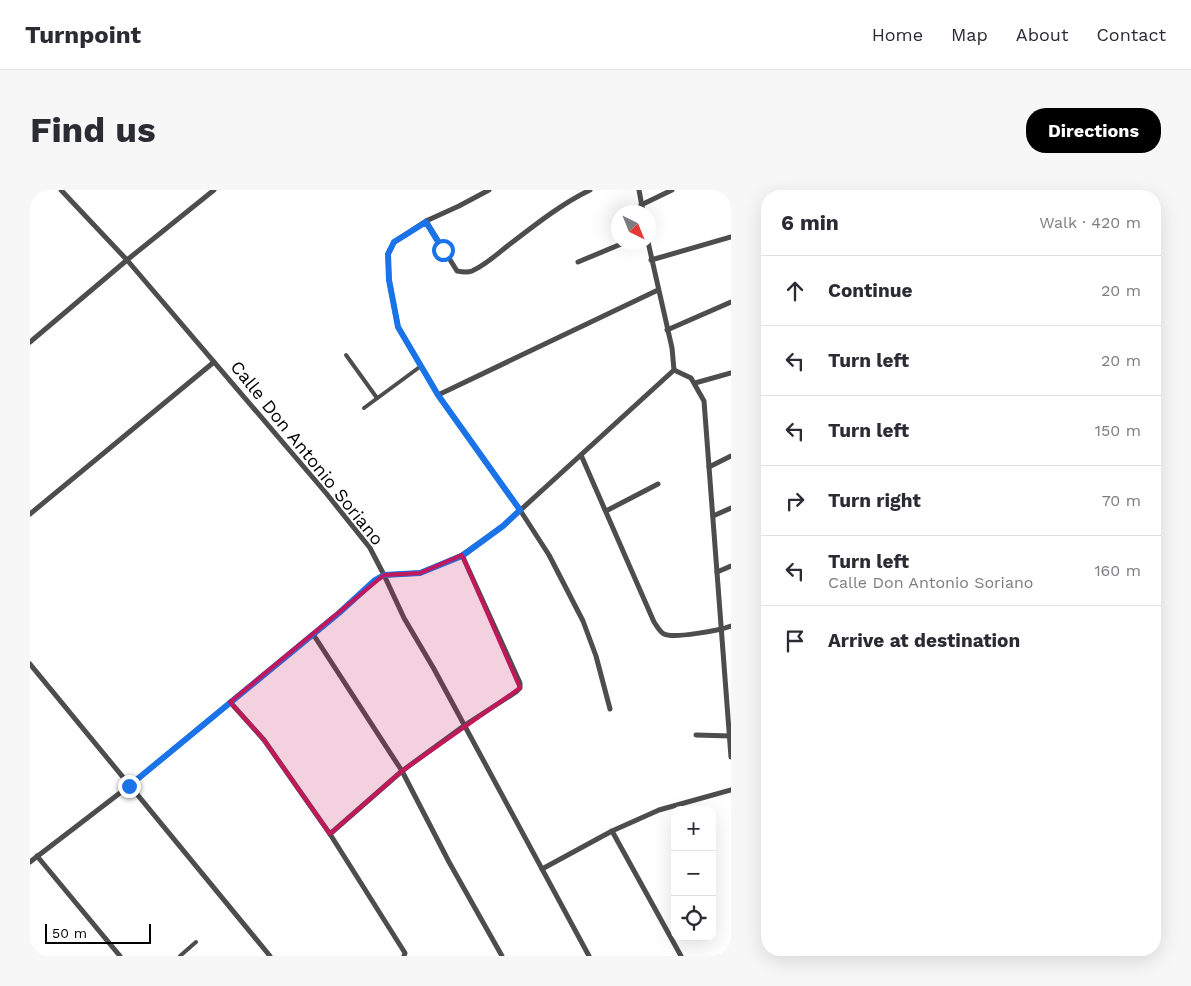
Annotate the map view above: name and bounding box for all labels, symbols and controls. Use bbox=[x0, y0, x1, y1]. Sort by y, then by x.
text: Turnpoint bbox=[25, 21, 141, 49]
text: Home bbox=[872, 24, 923, 45]
text: Map bbox=[951, 24, 988, 45]
text: About bbox=[1016, 24, 1068, 45]
text: Contact bbox=[1096, 24, 1166, 45]
button: Directions bbox=[1026, 108, 1161, 153]
text: Find us bbox=[30, 109, 156, 151]
north arrow bbox=[611, 205, 656, 250]
text: 6 min bbox=[781, 210, 839, 235]
text: Walk · 420 m bbox=[1039, 213, 1141, 232]
route start bbox=[432, 239, 455, 262]
icon: ahead bbox=[781, 277, 809, 305]
text: Continue bbox=[828, 279, 912, 302]
text: 20 m bbox=[1101, 281, 1141, 300]
icon: left bbox=[781, 347, 809, 375]
text: Turn left bbox=[828, 349, 909, 372]
text: 20 m bbox=[1101, 351, 1141, 370]
street label: Calle Don Antonio Soriano bbox=[227, 356, 388, 549]
icon: left bbox=[781, 417, 809, 445]
text: Turn left bbox=[828, 419, 909, 442]
text: 150 m bbox=[1095, 421, 1141, 440]
icon: right bbox=[781, 487, 809, 515]
text: Turn right bbox=[828, 489, 921, 512]
text: 70 m bbox=[1102, 491, 1141, 510]
text: Turn left bbox=[828, 550, 909, 573]
icon: left bbox=[781, 557, 809, 585]
text: 160 m bbox=[1094, 561, 1141, 580]
text: Calle Don Antonio Soriano bbox=[828, 573, 1033, 592]
icon: arrive bbox=[781, 627, 809, 655]
text: Arrive at destination bbox=[828, 629, 1020, 652]
route end bbox=[118, 775, 141, 798]
map controls bbox=[671, 806, 716, 941]
button: + bbox=[671, 806, 716, 851]
button: − bbox=[671, 851, 716, 896]
button: locate bbox=[671, 896, 716, 941]
scale bar bbox=[45, 921, 151, 944]
text: 50 m bbox=[52, 925, 87, 941]

